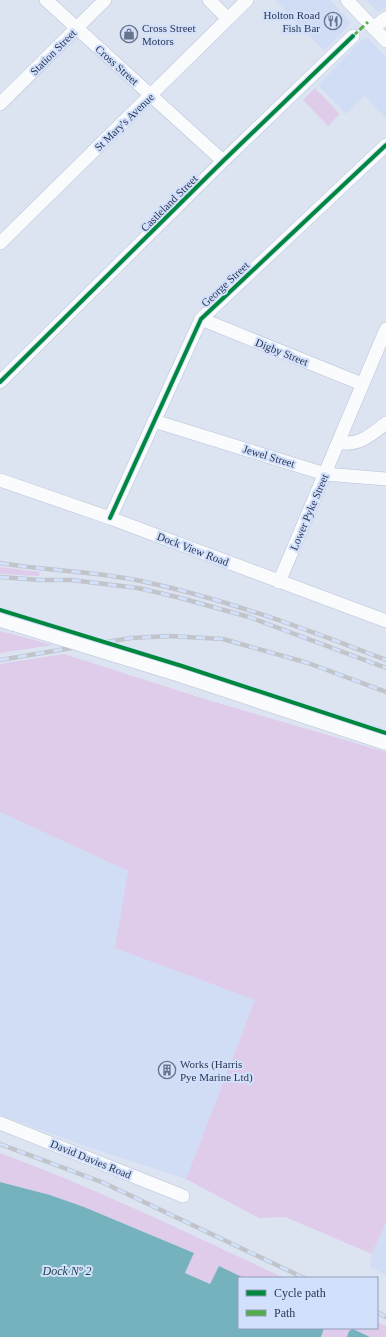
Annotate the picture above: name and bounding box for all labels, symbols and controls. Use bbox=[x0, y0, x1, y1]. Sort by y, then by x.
place label: Holton Road Fish Bar bbox=[263, 9, 320, 34]
restaurant icon: Holton Road Fish Bar bbox=[323, 11, 343, 31]
place label: Cross Street Motors bbox=[142, 22, 195, 47]
shop icon: Cross Street Motors bbox=[119, 24, 139, 44]
street label: Station Street bbox=[28, 27, 78, 77]
street label: Cross Street bbox=[93, 43, 141, 87]
street label: St Mary's Avenue bbox=[92, 91, 156, 153]
street label: Castleland Street bbox=[138, 172, 200, 234]
street label: George Street bbox=[199, 259, 251, 309]
street label: Digby Street bbox=[254, 336, 310, 368]
street label: Jewel Street bbox=[242, 442, 296, 470]
street label: Lower Pyke Street bbox=[287, 472, 331, 552]
street label: Dock View Road bbox=[156, 530, 231, 568]
place label: Works (Harris Pye Marine Ltd) bbox=[180, 1058, 253, 1084]
building icon: Works (Harris Pye Marine Ltd) bbox=[157, 1060, 177, 1080]
street label: David Davies Road bbox=[49, 1137, 134, 1181]
water label: Dock Nº 2 bbox=[41, 1264, 92, 1278]
legend bbox=[238, 1277, 378, 1329]
text: Cycle path bbox=[274, 1286, 326, 1300]
text: Path bbox=[274, 1306, 295, 1320]

